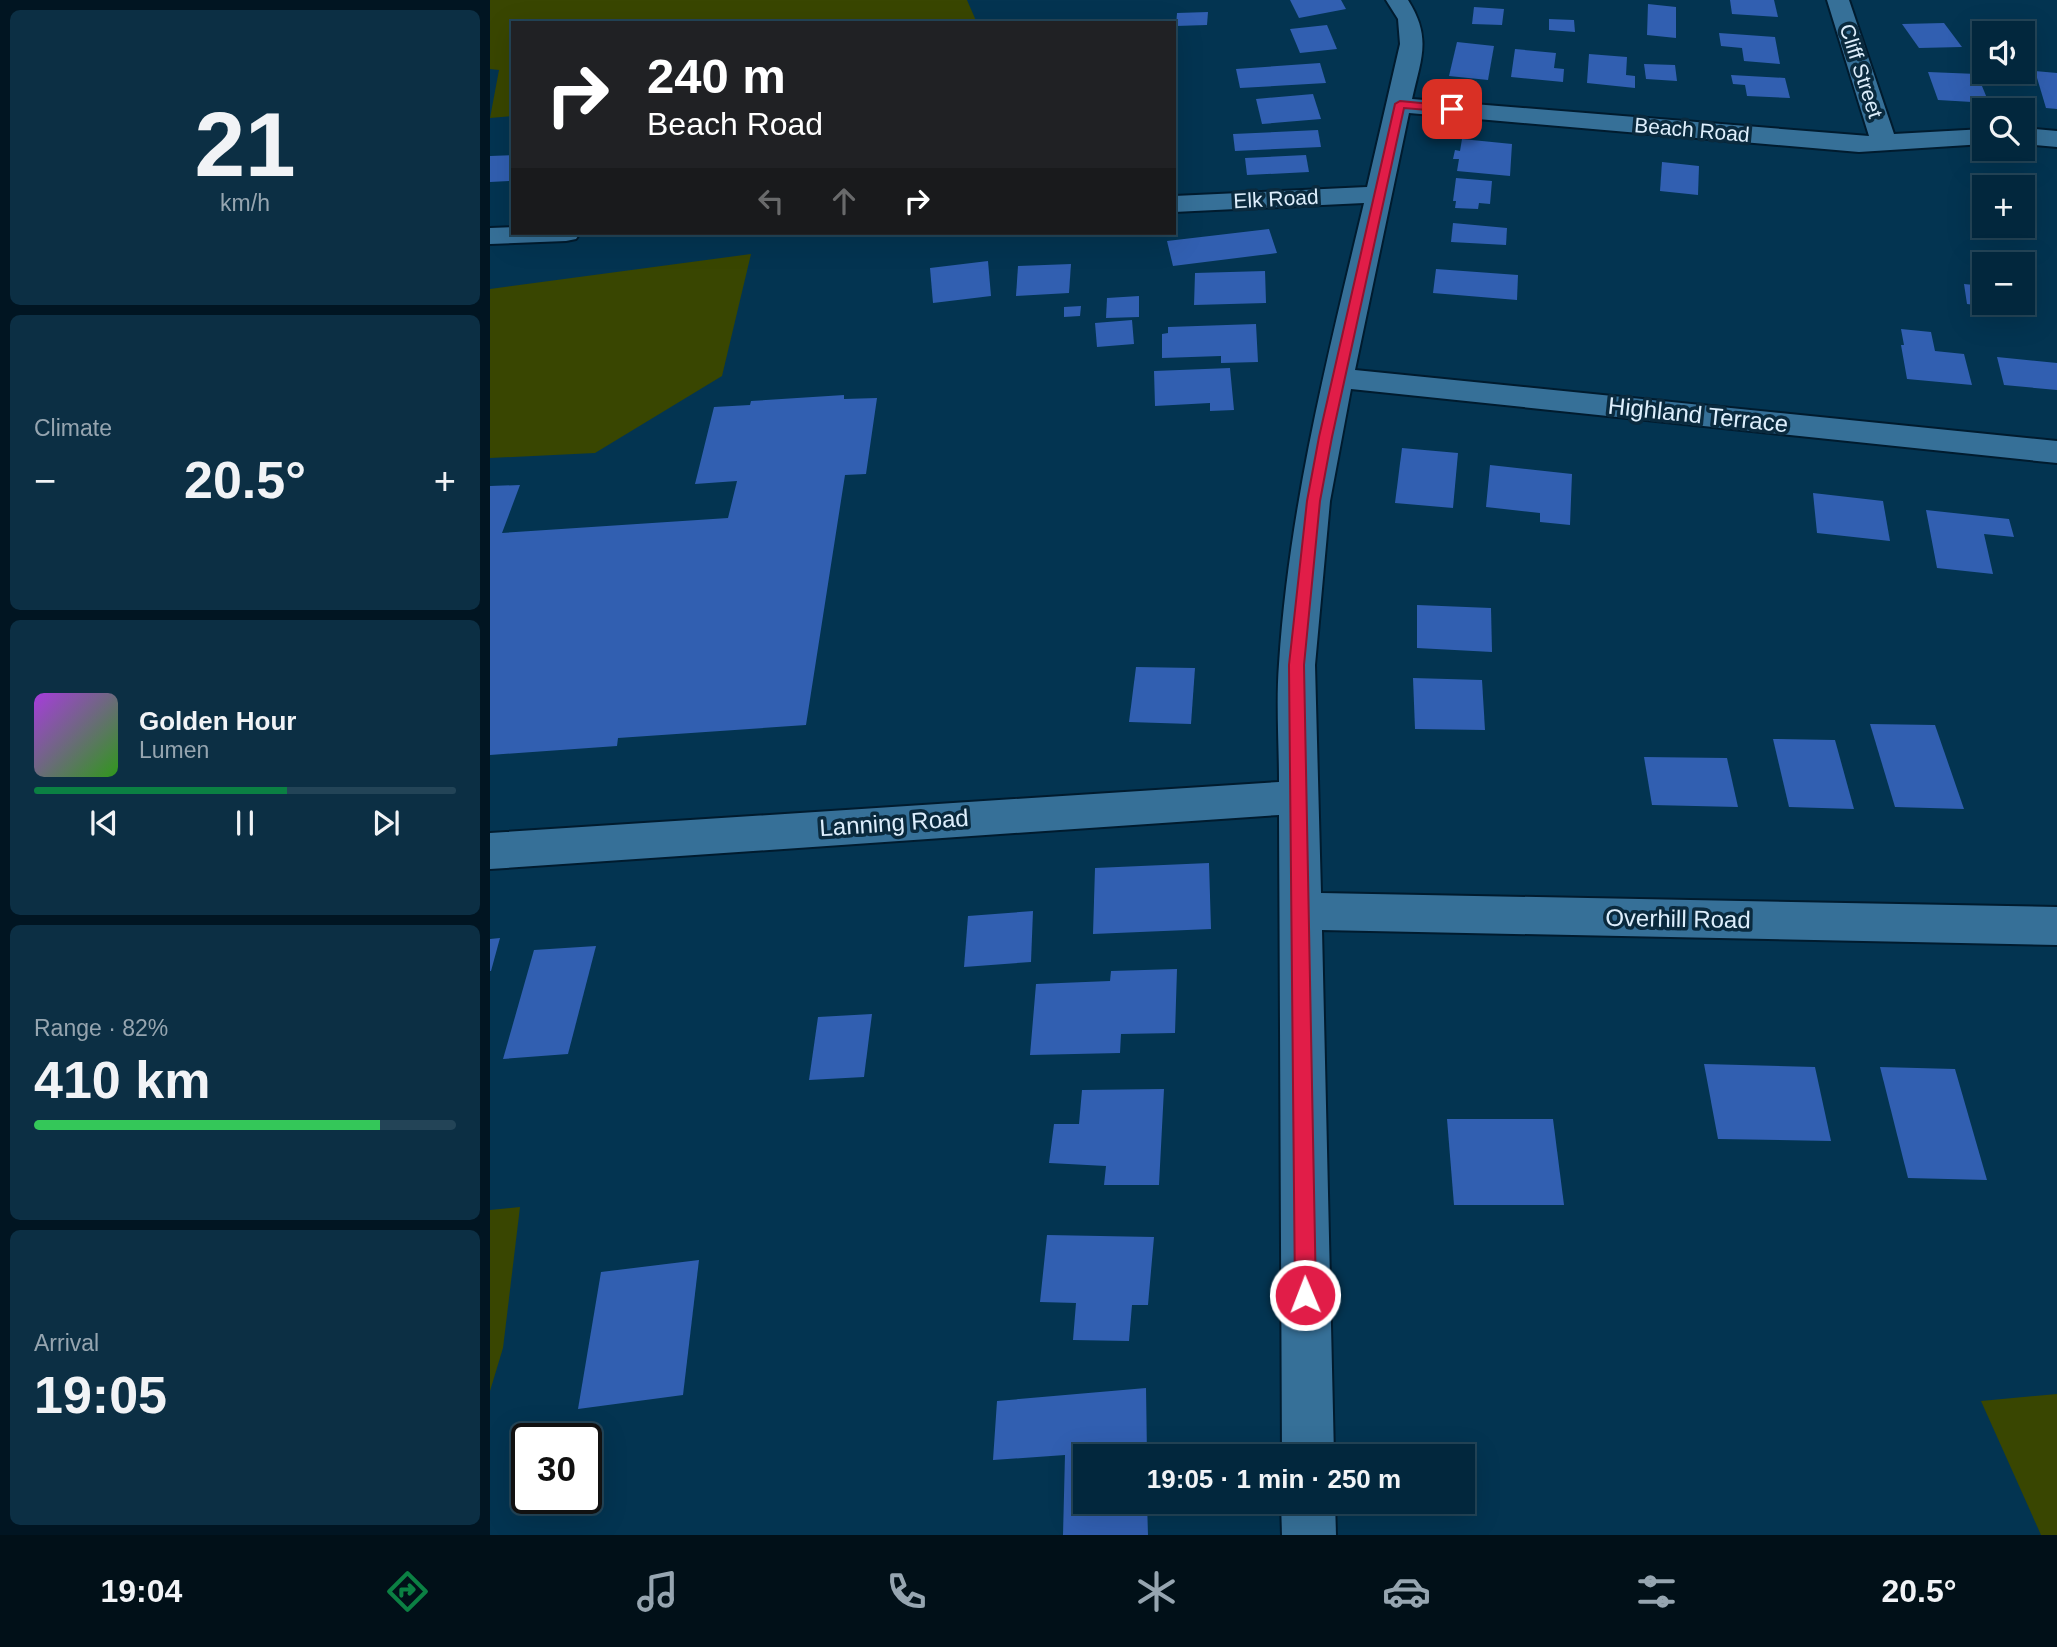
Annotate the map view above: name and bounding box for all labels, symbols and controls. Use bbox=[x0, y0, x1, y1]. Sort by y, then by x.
street label: Cliff Street bbox=[1835, 21, 1888, 121]
map controls bbox=[1972, 21, 2035, 315]
button: sound bbox=[1972, 21, 2035, 84]
icon: right bbox=[532, 49, 623, 140]
text: 240 m bbox=[647, 49, 786, 103]
pin bbox=[1422, 79, 1482, 139]
icon: arrive bbox=[1433, 90, 1471, 128]
text: 21 bbox=[194, 94, 296, 195]
button: search bbox=[1972, 98, 2035, 161]
text: Beach Road bbox=[647, 106, 823, 142]
street label: Beach Road bbox=[1633, 113, 1751, 146]
button: + bbox=[1972, 175, 2035, 238]
icon: left bbox=[752, 182, 790, 220]
icon: ahead bbox=[825, 182, 863, 220]
icon: right bbox=[898, 182, 936, 220]
street label: Elk Road bbox=[1233, 185, 1319, 212]
text: km/h bbox=[220, 190, 270, 216]
button: − bbox=[1972, 252, 2035, 315]
street label: Highland Terrace bbox=[1607, 392, 1789, 437]
text: Climate bbox=[34, 415, 112, 441]
text: 20.5° bbox=[184, 451, 306, 509]
text: − bbox=[34, 460, 56, 502]
text: + bbox=[434, 460, 456, 502]
text: Golden Hour bbox=[139, 706, 296, 736]
text: Lumen bbox=[139, 737, 209, 763]
icon: previous bbox=[85, 804, 123, 842]
icon: pause bbox=[226, 804, 264, 842]
icon: next bbox=[367, 804, 405, 842]
street label: Lanning Road bbox=[818, 804, 969, 841]
street label: Overhill Road bbox=[1605, 904, 1751, 933]
text: Range · 82% bbox=[34, 1015, 168, 1041]
text: 410 km bbox=[34, 1051, 210, 1109]
position arrow bbox=[1268, 1258, 1342, 1332]
text: Arrival bbox=[34, 1330, 99, 1356]
text: 19:05 bbox=[34, 1366, 167, 1424]
speed limit sign: 30 bbox=[511, 1423, 602, 1514]
text: 19:05 · 1 min · 250 m bbox=[1147, 1464, 1401, 1494]
icon: directions bbox=[383, 1567, 432, 1616]
icon: music bbox=[633, 1567, 682, 1616]
icon: phone bbox=[882, 1567, 931, 1616]
icon: climate bbox=[1132, 1567, 1181, 1616]
icon: car bbox=[1382, 1567, 1431, 1616]
icon: filters bbox=[1632, 1567, 1681, 1616]
text: 19:04 bbox=[100, 1573, 182, 1609]
text: 20.5° bbox=[1881, 1573, 1957, 1609]

